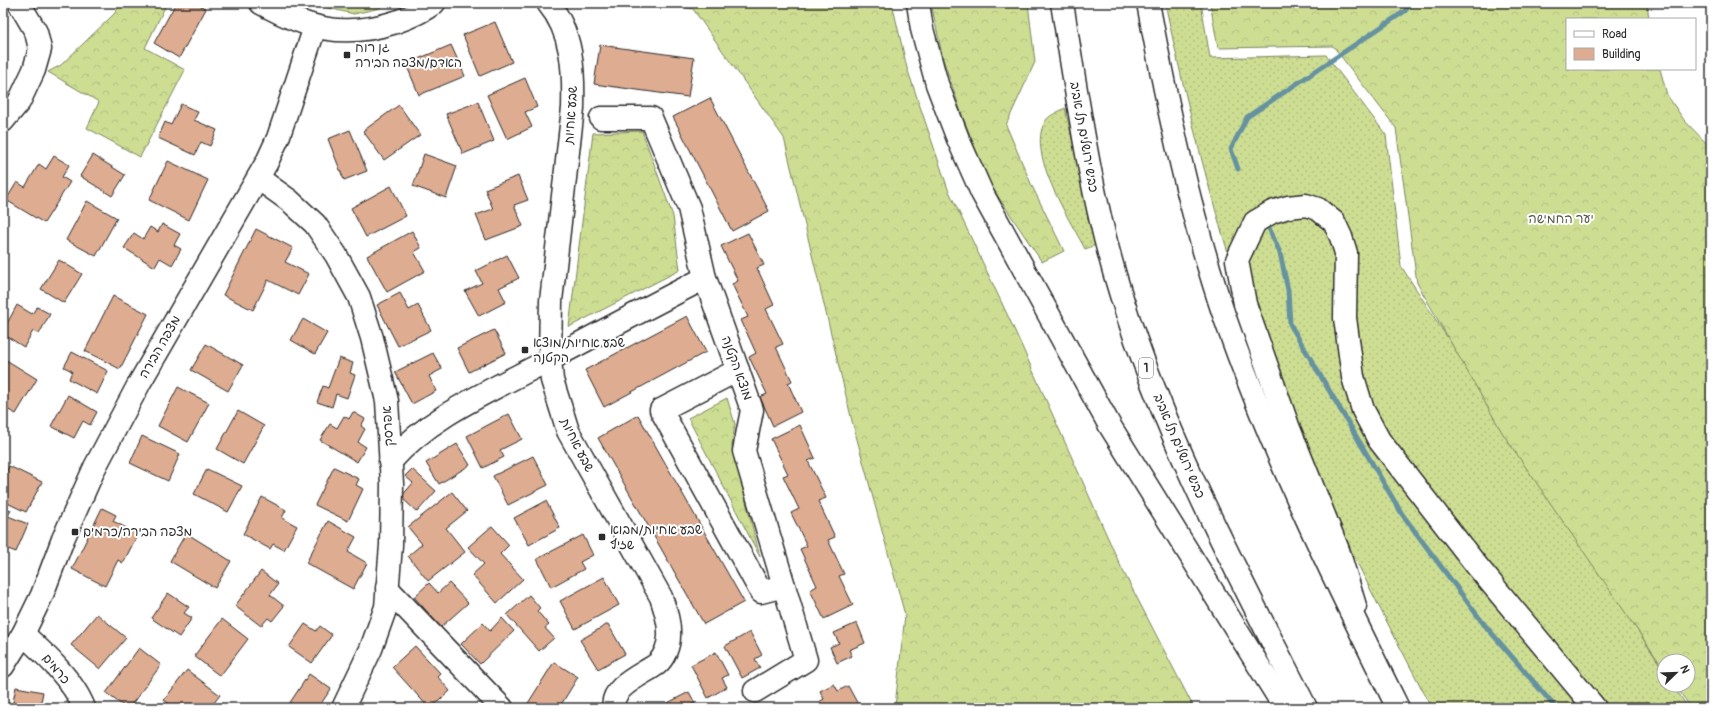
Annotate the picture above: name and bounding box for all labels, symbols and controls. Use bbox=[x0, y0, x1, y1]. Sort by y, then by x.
legend bbox=[1566, 18, 1696, 70]
text: Road bbox=[1602, 27, 1627, 42]
place label: גן רוח האדם/מצפה הבירה bbox=[355, 40, 462, 71]
text: Building bbox=[1602, 47, 1641, 62]
marker: גן רוח האדם/מצפה הבירה bbox=[342, 50, 352, 60]
street label: כביש ירושלים תל אביב bbox=[1066, 80, 1102, 194]
street label: שבע אחיות bbox=[561, 85, 581, 146]
park label: יער החמישה bbox=[1528, 211, 1594, 227]
street label: מצפה הבירה bbox=[136, 313, 184, 381]
street label: מוצא הקטנה bbox=[718, 334, 756, 402]
place label: שבע אחיות/מוצא הקטנה bbox=[533, 335, 626, 366]
marker: שבע אחיות/מוצא הקטנה bbox=[520, 345, 530, 355]
road number: 1 bbox=[1139, 358, 1153, 378]
street label: כביש ירושלים תל אביב bbox=[1150, 391, 1208, 501]
street label: אפרסק bbox=[379, 405, 397, 447]
street label: שבע אחיות bbox=[556, 414, 598, 475]
place label: שבע אחיות/מבוא שזיף bbox=[610, 522, 703, 553]
place label: מצפה הבירה/כרמים bbox=[83, 524, 192, 540]
marker: מצפה הבירה/כרמים bbox=[70, 527, 80, 537]
marker: שבע אחיות/מבוא שזיף bbox=[597, 532, 607, 542]
street label: כרמים bbox=[39, 651, 73, 687]
north arrow bbox=[1656, 653, 1696, 693]
text: N bbox=[1677, 663, 1692, 676]

